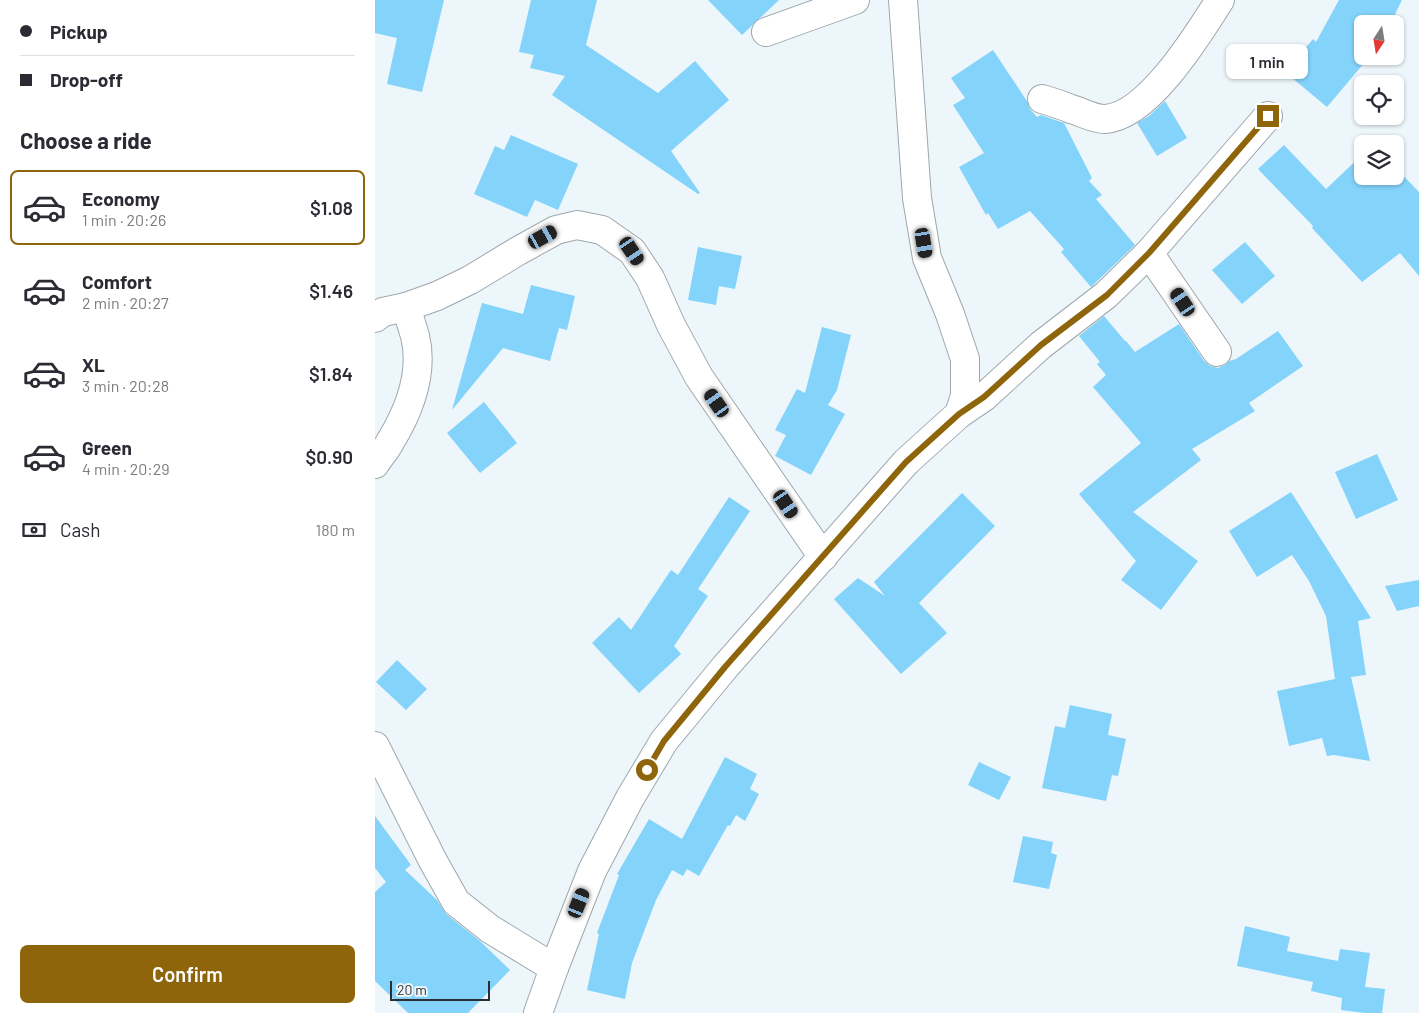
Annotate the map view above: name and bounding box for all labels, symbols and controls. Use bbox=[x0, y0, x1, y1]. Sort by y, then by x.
north arrow bbox=[1354, 15, 1404, 65]
map controls bbox=[1354, 15, 1404, 185]
text: Pickup bbox=[50, 20, 108, 43]
callout: 1 min bbox=[1227, 44, 1309, 78]
text: 1 min bbox=[1250, 52, 1284, 71]
text: Drop-off bbox=[50, 68, 123, 91]
button: locate bbox=[1354, 75, 1404, 125]
route end bbox=[1257, 105, 1279, 127]
text: Choose a ride bbox=[20, 127, 152, 153]
button: layers bbox=[1354, 135, 1404, 185]
icon: car bbox=[22, 185, 67, 230]
text: Economy bbox=[82, 187, 160, 210]
text: $1.08 bbox=[310, 196, 353, 219]
text: 1 min · 20:26 bbox=[82, 210, 166, 229]
car bbox=[526, 223, 559, 251]
car bbox=[914, 227, 933, 259]
car bbox=[617, 234, 646, 268]
icon: car bbox=[22, 268, 67, 313]
text: Comfort bbox=[82, 270, 152, 293]
text: $1.46 bbox=[309, 279, 353, 302]
car bbox=[1168, 285, 1197, 319]
text: 2 min · 20:27 bbox=[82, 293, 169, 312]
icon: car bbox=[22, 351, 67, 396]
text: XL bbox=[82, 353, 105, 376]
text: $1.84 bbox=[309, 362, 353, 385]
text: 3 min · 20:28 bbox=[82, 376, 169, 395]
car bbox=[702, 386, 731, 420]
icon: car bbox=[22, 434, 67, 479]
text: Green bbox=[82, 436, 132, 459]
text: $0.90 bbox=[305, 445, 353, 468]
text: 4 min · 20:29 bbox=[82, 459, 170, 478]
car bbox=[771, 487, 800, 521]
icon: cash bbox=[20, 516, 48, 544]
text: Cash bbox=[60, 518, 101, 541]
text: 180 m bbox=[316, 520, 355, 539]
route start bbox=[636, 759, 658, 781]
car bbox=[566, 886, 591, 920]
button: Confirm bbox=[20, 945, 355, 1003]
scale bar bbox=[390, 978, 490, 1001]
text: 20 m bbox=[397, 981, 427, 998]

